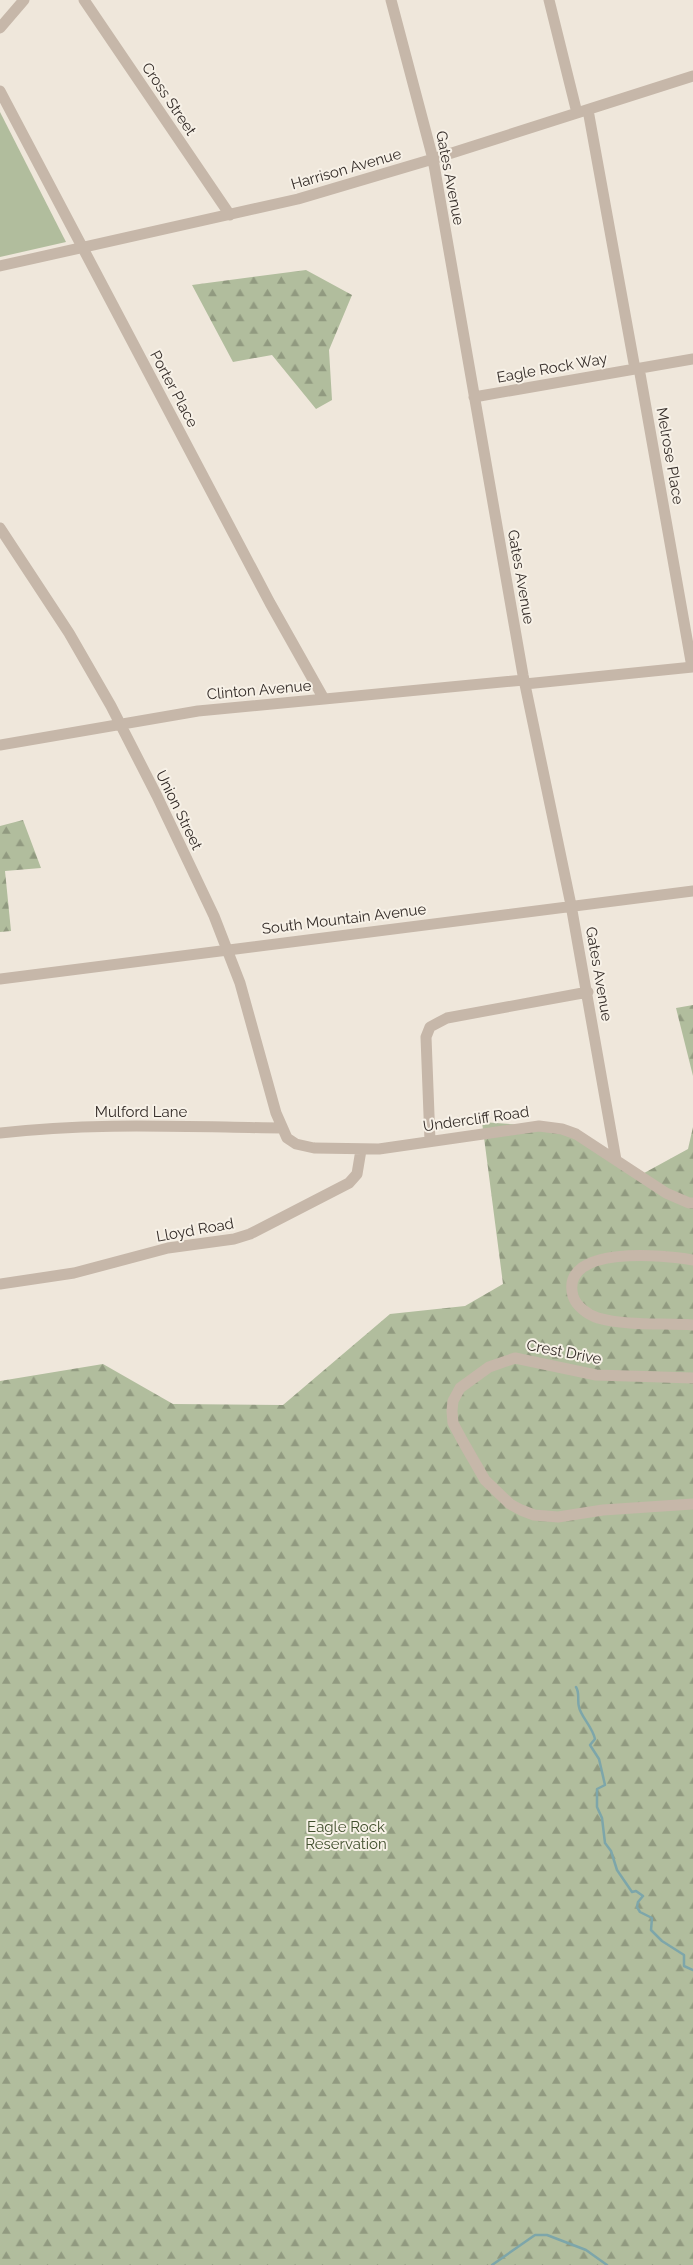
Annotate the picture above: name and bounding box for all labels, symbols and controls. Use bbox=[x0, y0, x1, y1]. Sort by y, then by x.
street label: Cross Street bbox=[138, 59, 200, 139]
street label: Gates Avenue bbox=[432, 129, 468, 227]
street label: Harrison Avenue bbox=[289, 145, 403, 193]
street label: Porter Place bbox=[146, 348, 202, 431]
street label: Eagle Rock Way bbox=[495, 349, 609, 387]
street label: Melrose Place bbox=[653, 406, 687, 506]
street label: Gates Avenue bbox=[504, 528, 538, 626]
street label: Clinton Avenue bbox=[206, 676, 312, 704]
street label: Union Street bbox=[152, 767, 206, 853]
street label: South Mountain Avenue bbox=[261, 900, 427, 938]
street label: Gates Avenue bbox=[582, 925, 616, 1023]
street label: Mulford Lane bbox=[95, 1103, 187, 1121]
street label: Undercliff Road bbox=[422, 1103, 530, 1135]
street label: Lloyd Road bbox=[155, 1214, 235, 1246]
street label: Crest Drive bbox=[525, 1336, 603, 1368]
park label: Eagle Rock Reservation bbox=[305, 1818, 387, 1853]

